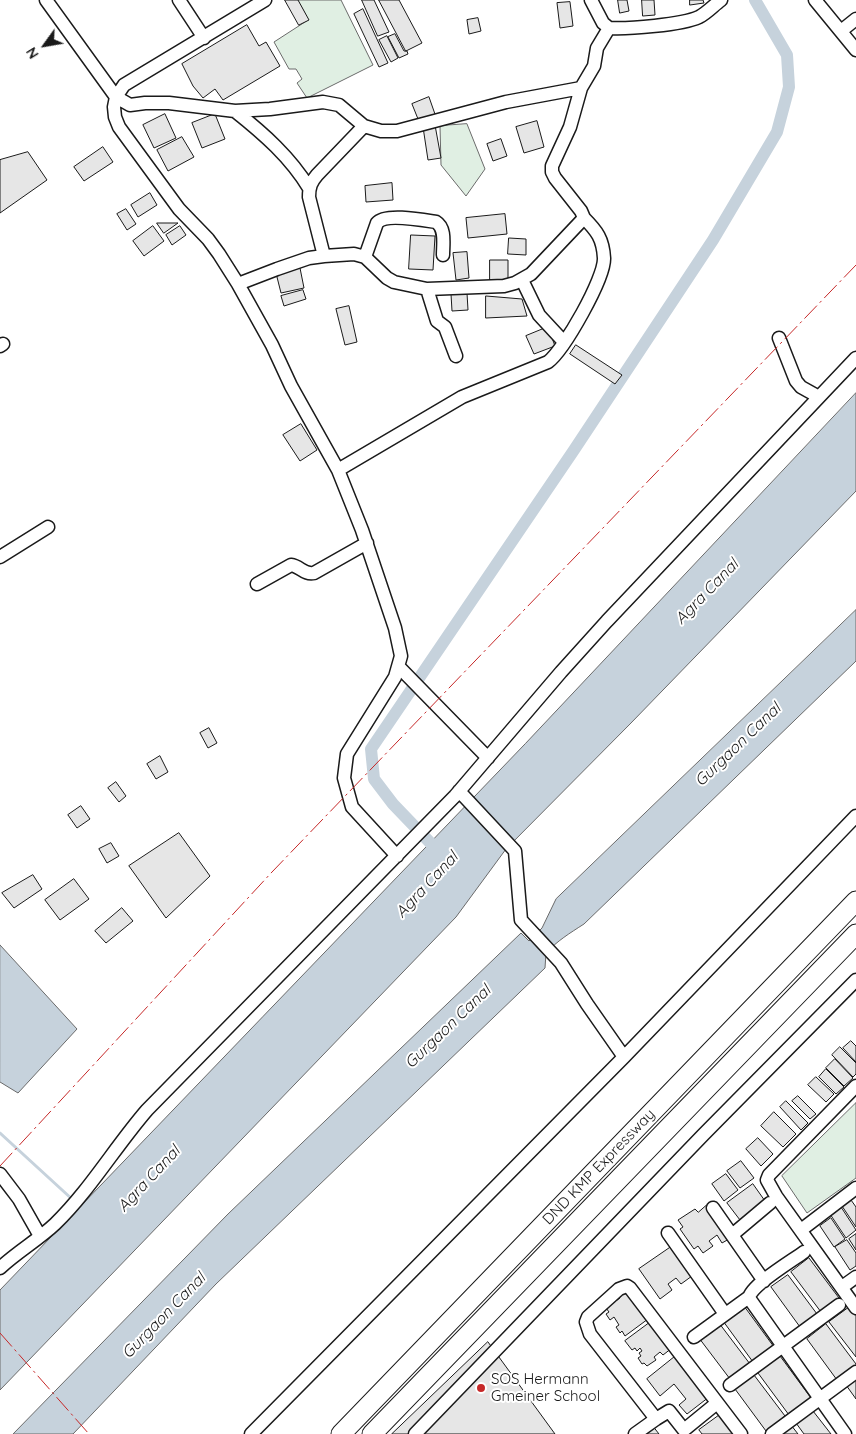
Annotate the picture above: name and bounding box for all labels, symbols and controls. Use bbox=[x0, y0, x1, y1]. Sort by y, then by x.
north arrow bbox=[20, 20, 70, 70]
text: N bbox=[22, 44, 43, 62]
water label: Agra Canal bbox=[671, 555, 743, 629]
water label: Gurgaon Canal bbox=[691, 699, 785, 791]
water label: Agra Canal bbox=[392, 848, 462, 922]
water label: Gurgaon Canal bbox=[401, 981, 495, 1073]
street label: DND KMP Expressway bbox=[539, 1105, 659, 1229]
water label: Agra Canal bbox=[114, 1142, 184, 1216]
water label: Gurgaon Canal bbox=[118, 1269, 210, 1363]
place label: SOS Hermann Gmeiner School bbox=[491, 1370, 600, 1405]
marker: SOS Hermann Gmeiner School bbox=[475, 1382, 487, 1394]

